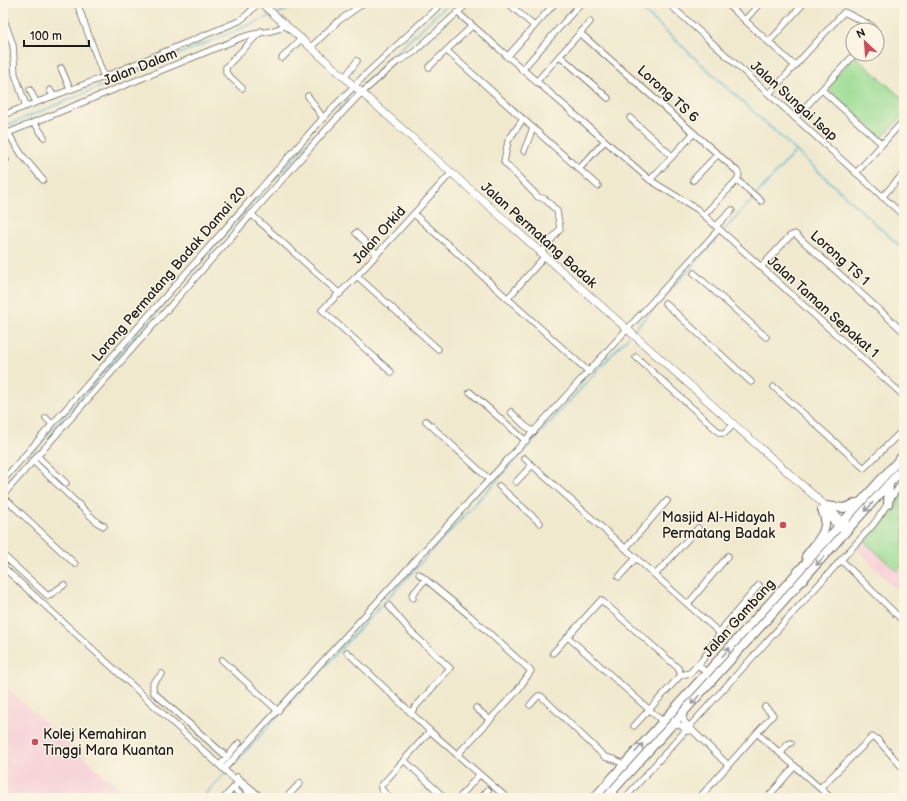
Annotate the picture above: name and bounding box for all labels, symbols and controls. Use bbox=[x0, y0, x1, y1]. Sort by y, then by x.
scale bar bbox=[24, 22, 89, 48]
north arrow bbox=[845, 22, 885, 62]
text: N bbox=[854, 26, 867, 41]
text: 100 m bbox=[30, 29, 62, 44]
street label: Jalan Dalam bbox=[101, 45, 179, 89]
street label: Jalan Sungai Isap bbox=[747, 57, 841, 145]
street label: Lorong TS 6 bbox=[634, 62, 703, 126]
street label: Jalan Permatang Badak bbox=[477, 178, 601, 292]
street label: Lorong Permatang Badak Damai 20 bbox=[89, 183, 249, 365]
street label: Jalan Orkid bbox=[349, 203, 409, 267]
street label: Lorong TS 1 bbox=[807, 227, 873, 289]
street label: Jalan Taman Sepakat 1 bbox=[764, 253, 882, 361]
one-way arrow bbox=[864, 502, 874, 512]
place label: Masjid Al-Hidayah Permatang Badak bbox=[662, 509, 775, 542]
marker: Masjid Al-Hidayah Permatang Badak bbox=[778, 520, 788, 530]
one-way arrow bbox=[815, 556, 825, 566]
street label: Jalan Gambang bbox=[699, 575, 779, 661]
one-way arrow bbox=[722, 647, 731, 657]
one-way arrow bbox=[691, 695, 700, 705]
place label: Kolej Kemahiran Tinggi Mara Kuantan bbox=[43, 726, 174, 759]
marker: Kolej Kemahiran Tinggi Mara Kuantan bbox=[30, 737, 40, 747]
one-way arrow bbox=[634, 744, 643, 754]

